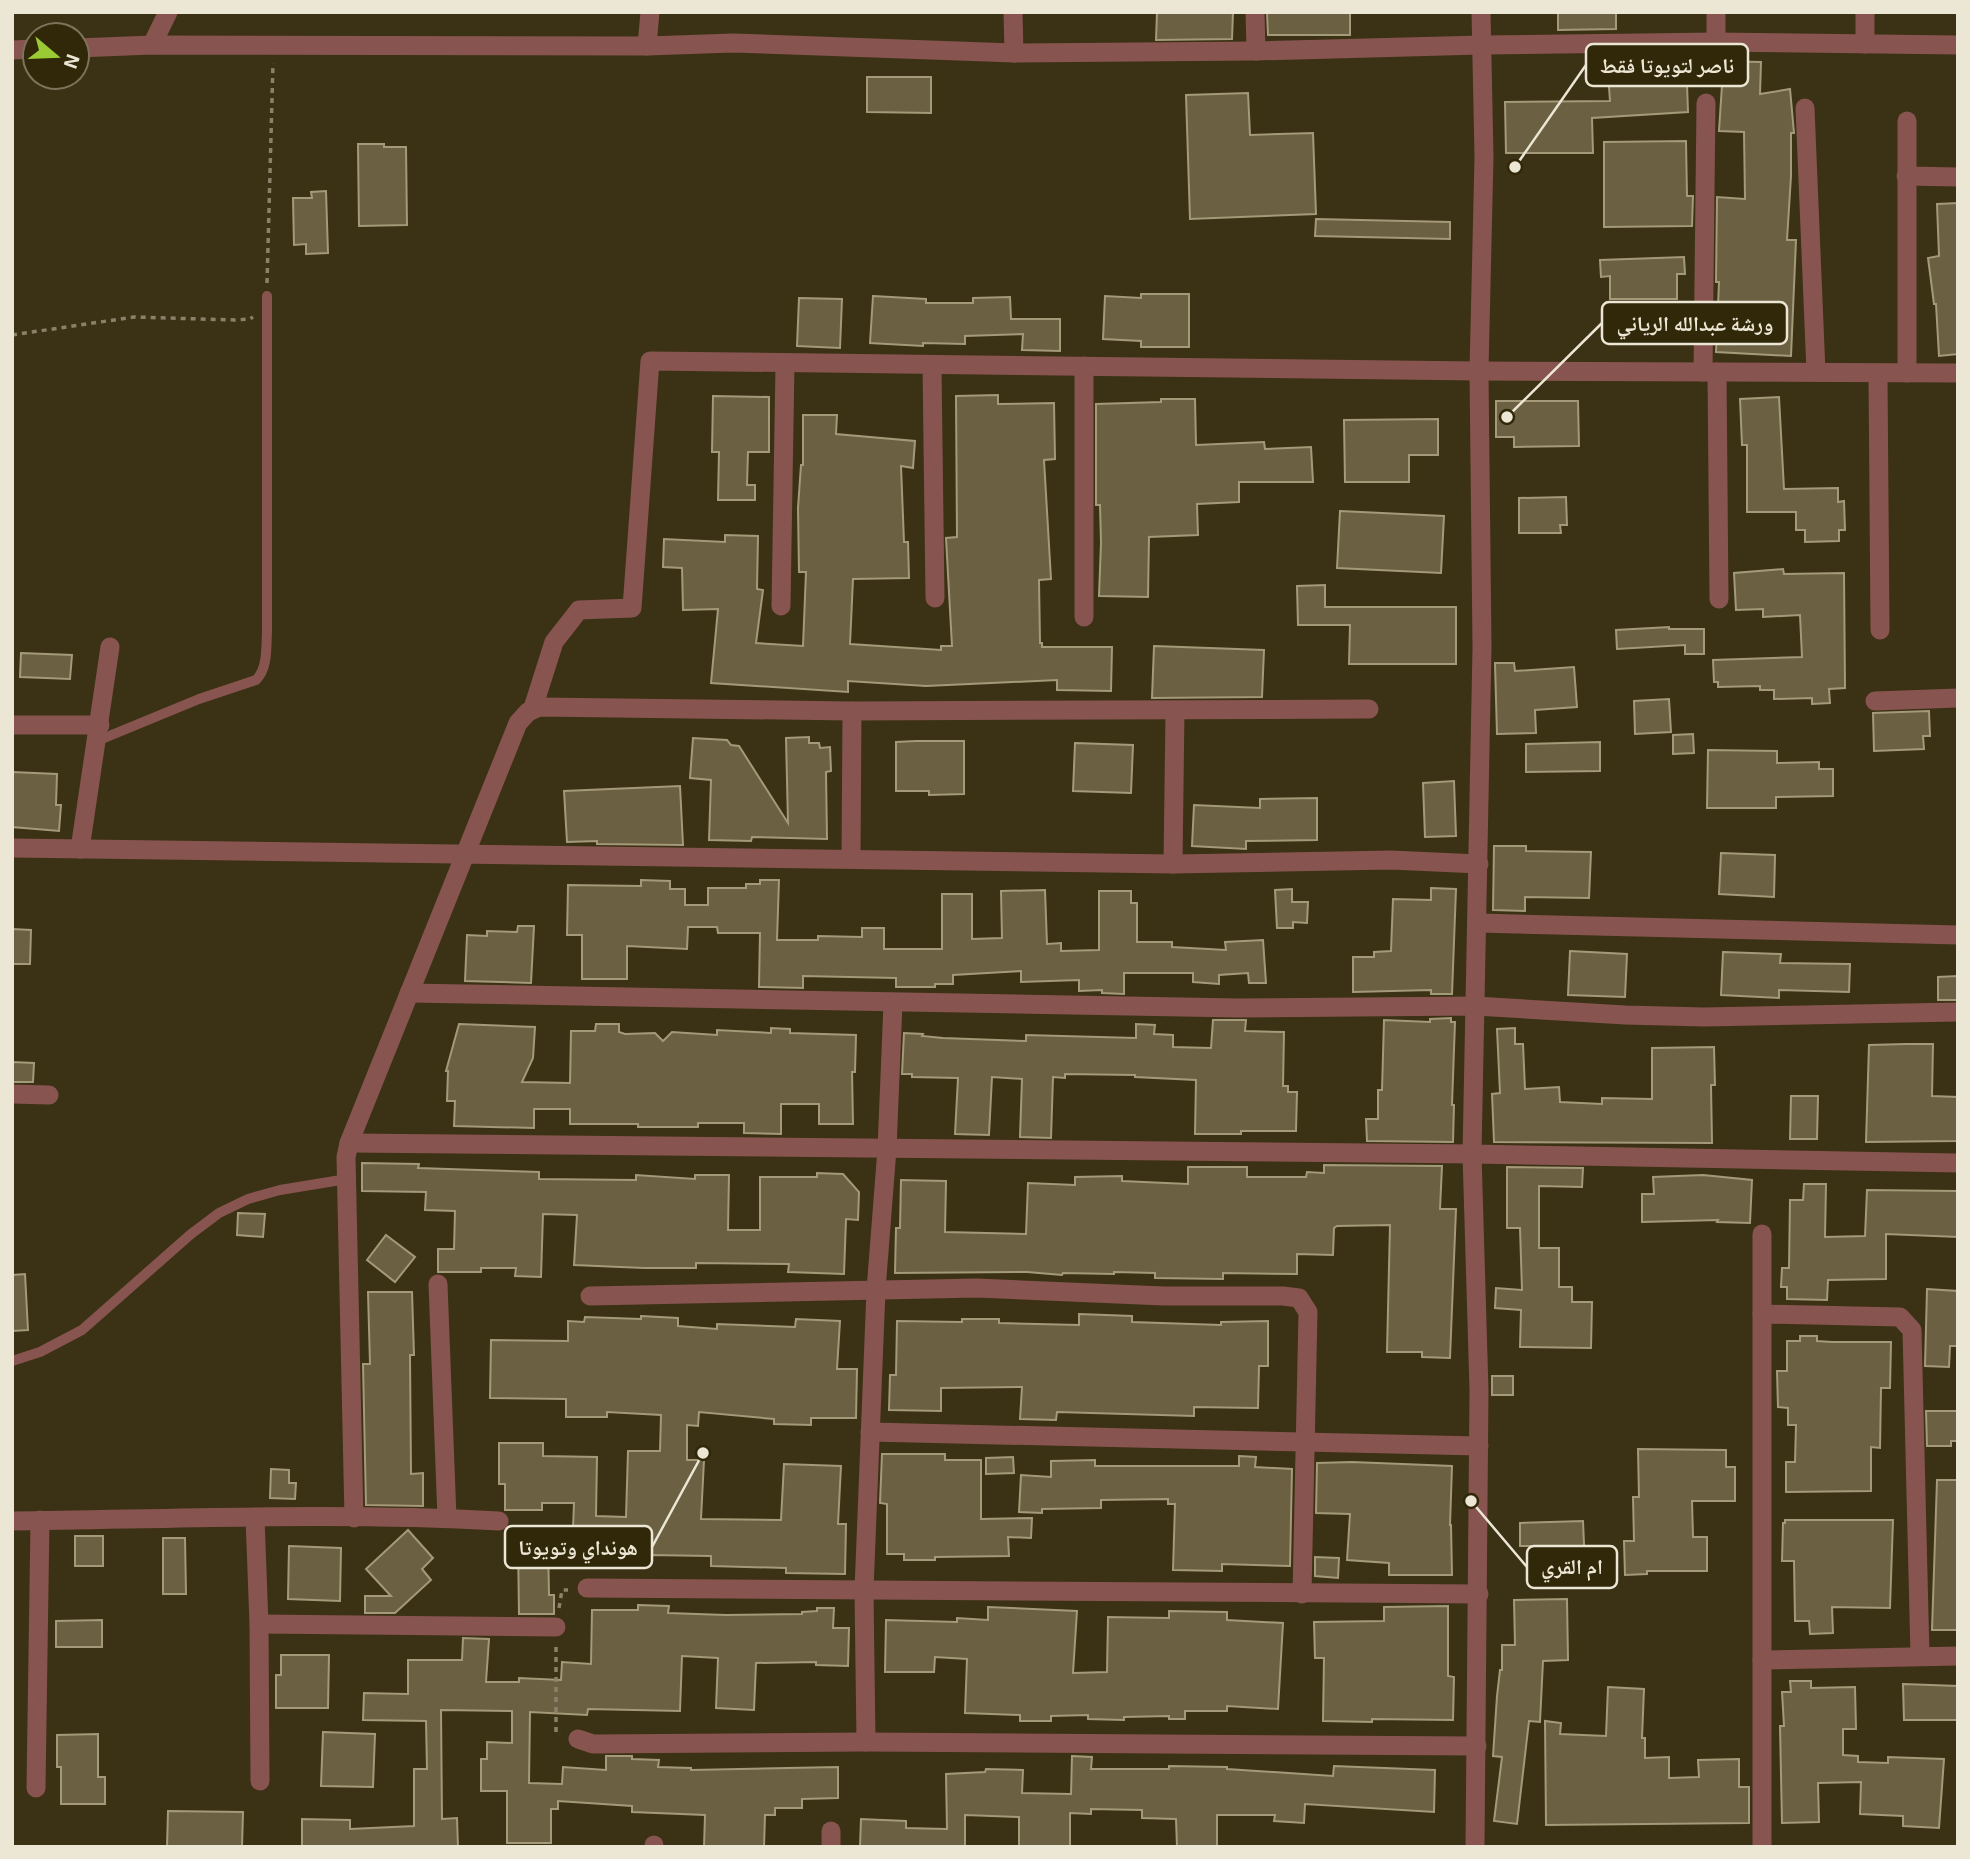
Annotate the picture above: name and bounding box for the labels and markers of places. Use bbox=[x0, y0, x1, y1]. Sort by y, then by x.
callout: ناصر لتويوتا فقط bbox=[1586, 44, 1748, 86]
callout: ورشة عبدالله الرياني bbox=[1602, 302, 1787, 344]
callout: هونداي وتويوتا bbox=[505, 1526, 652, 1568]
callout: ام القري bbox=[1527, 1546, 1617, 1588]

